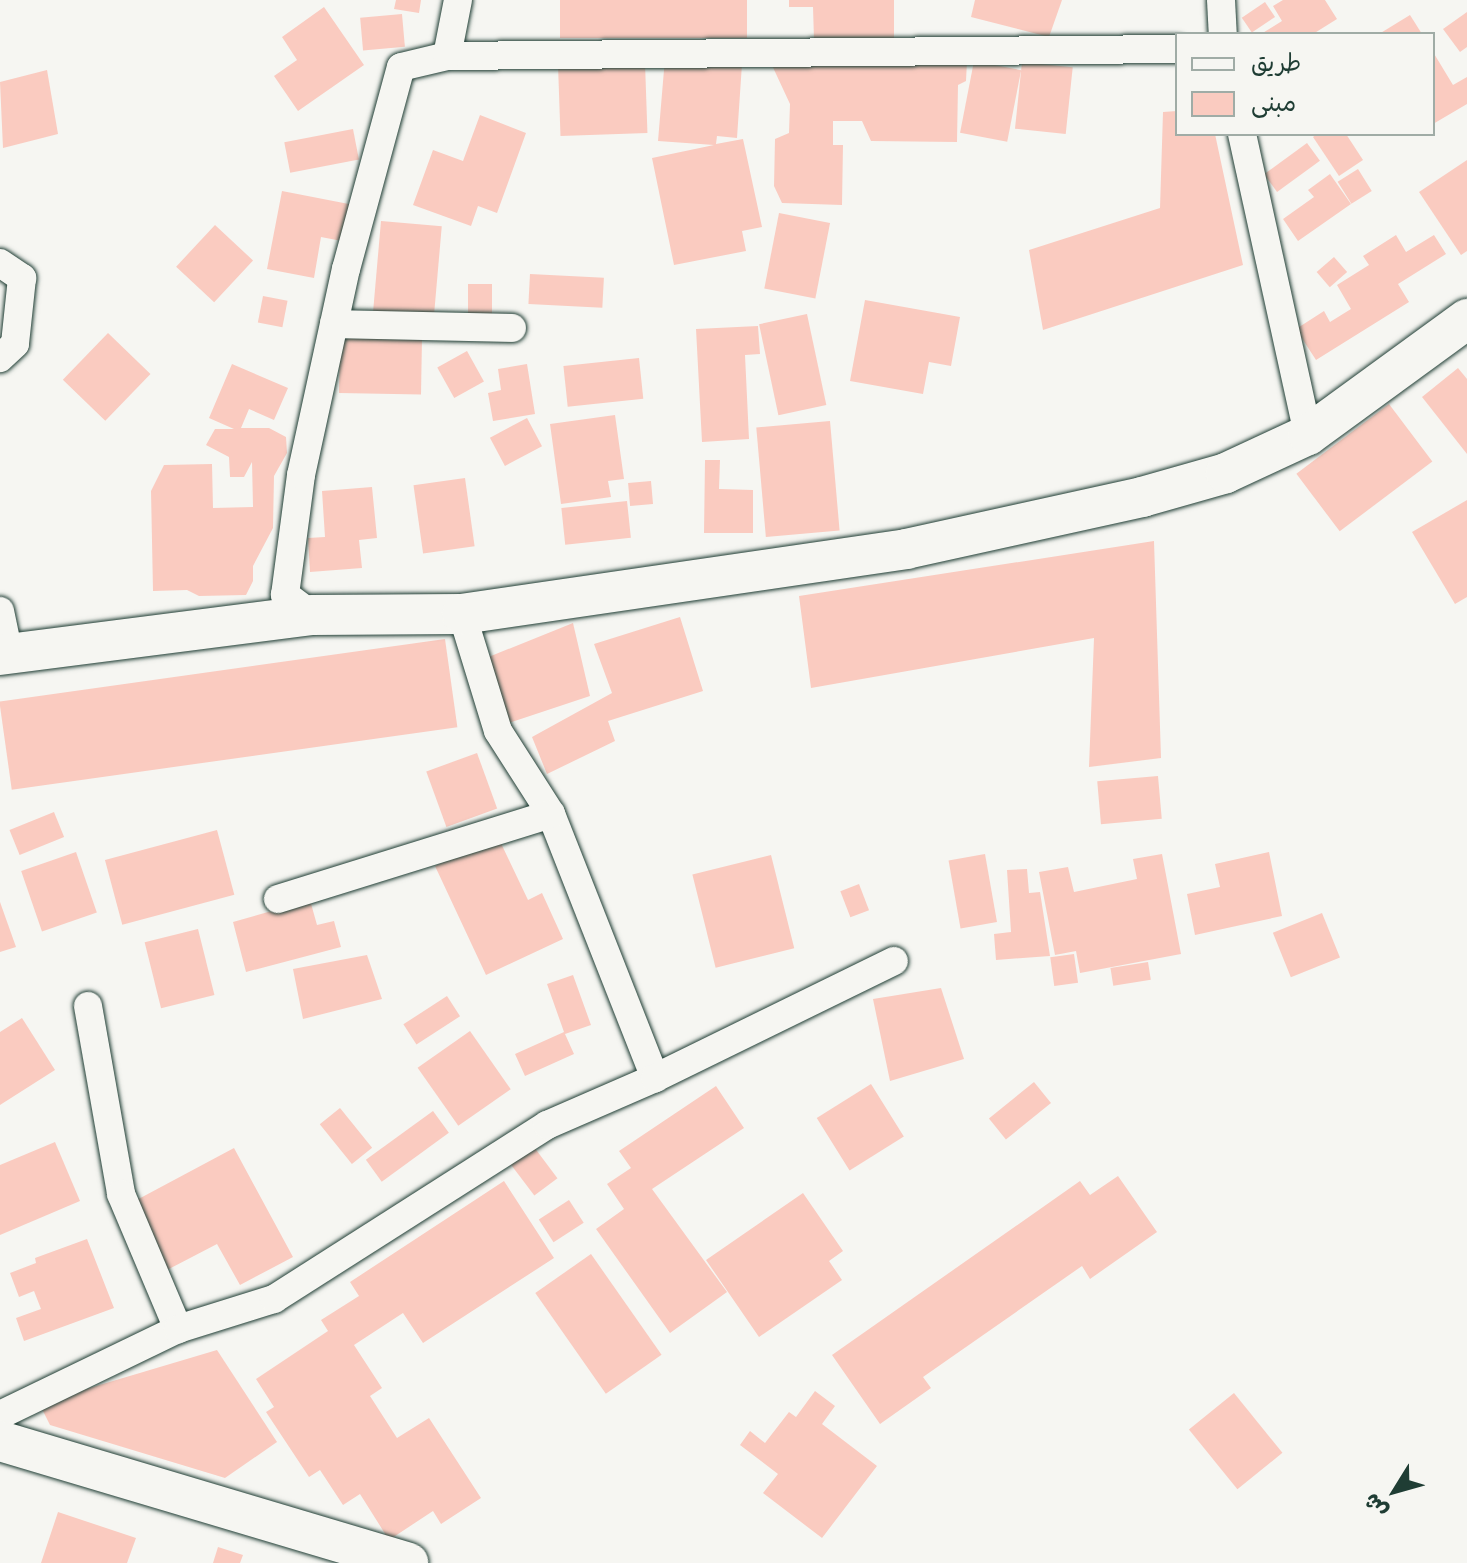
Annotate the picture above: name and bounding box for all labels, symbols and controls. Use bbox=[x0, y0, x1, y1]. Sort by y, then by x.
legend bbox=[1175, 32, 1435, 136]
text: طريق bbox=[1251, 48, 1301, 78]
text: مبنى bbox=[1251, 88, 1296, 118]
north arrow bbox=[1355, 1451, 1435, 1531]
text: ش bbox=[1357, 1487, 1394, 1524]

